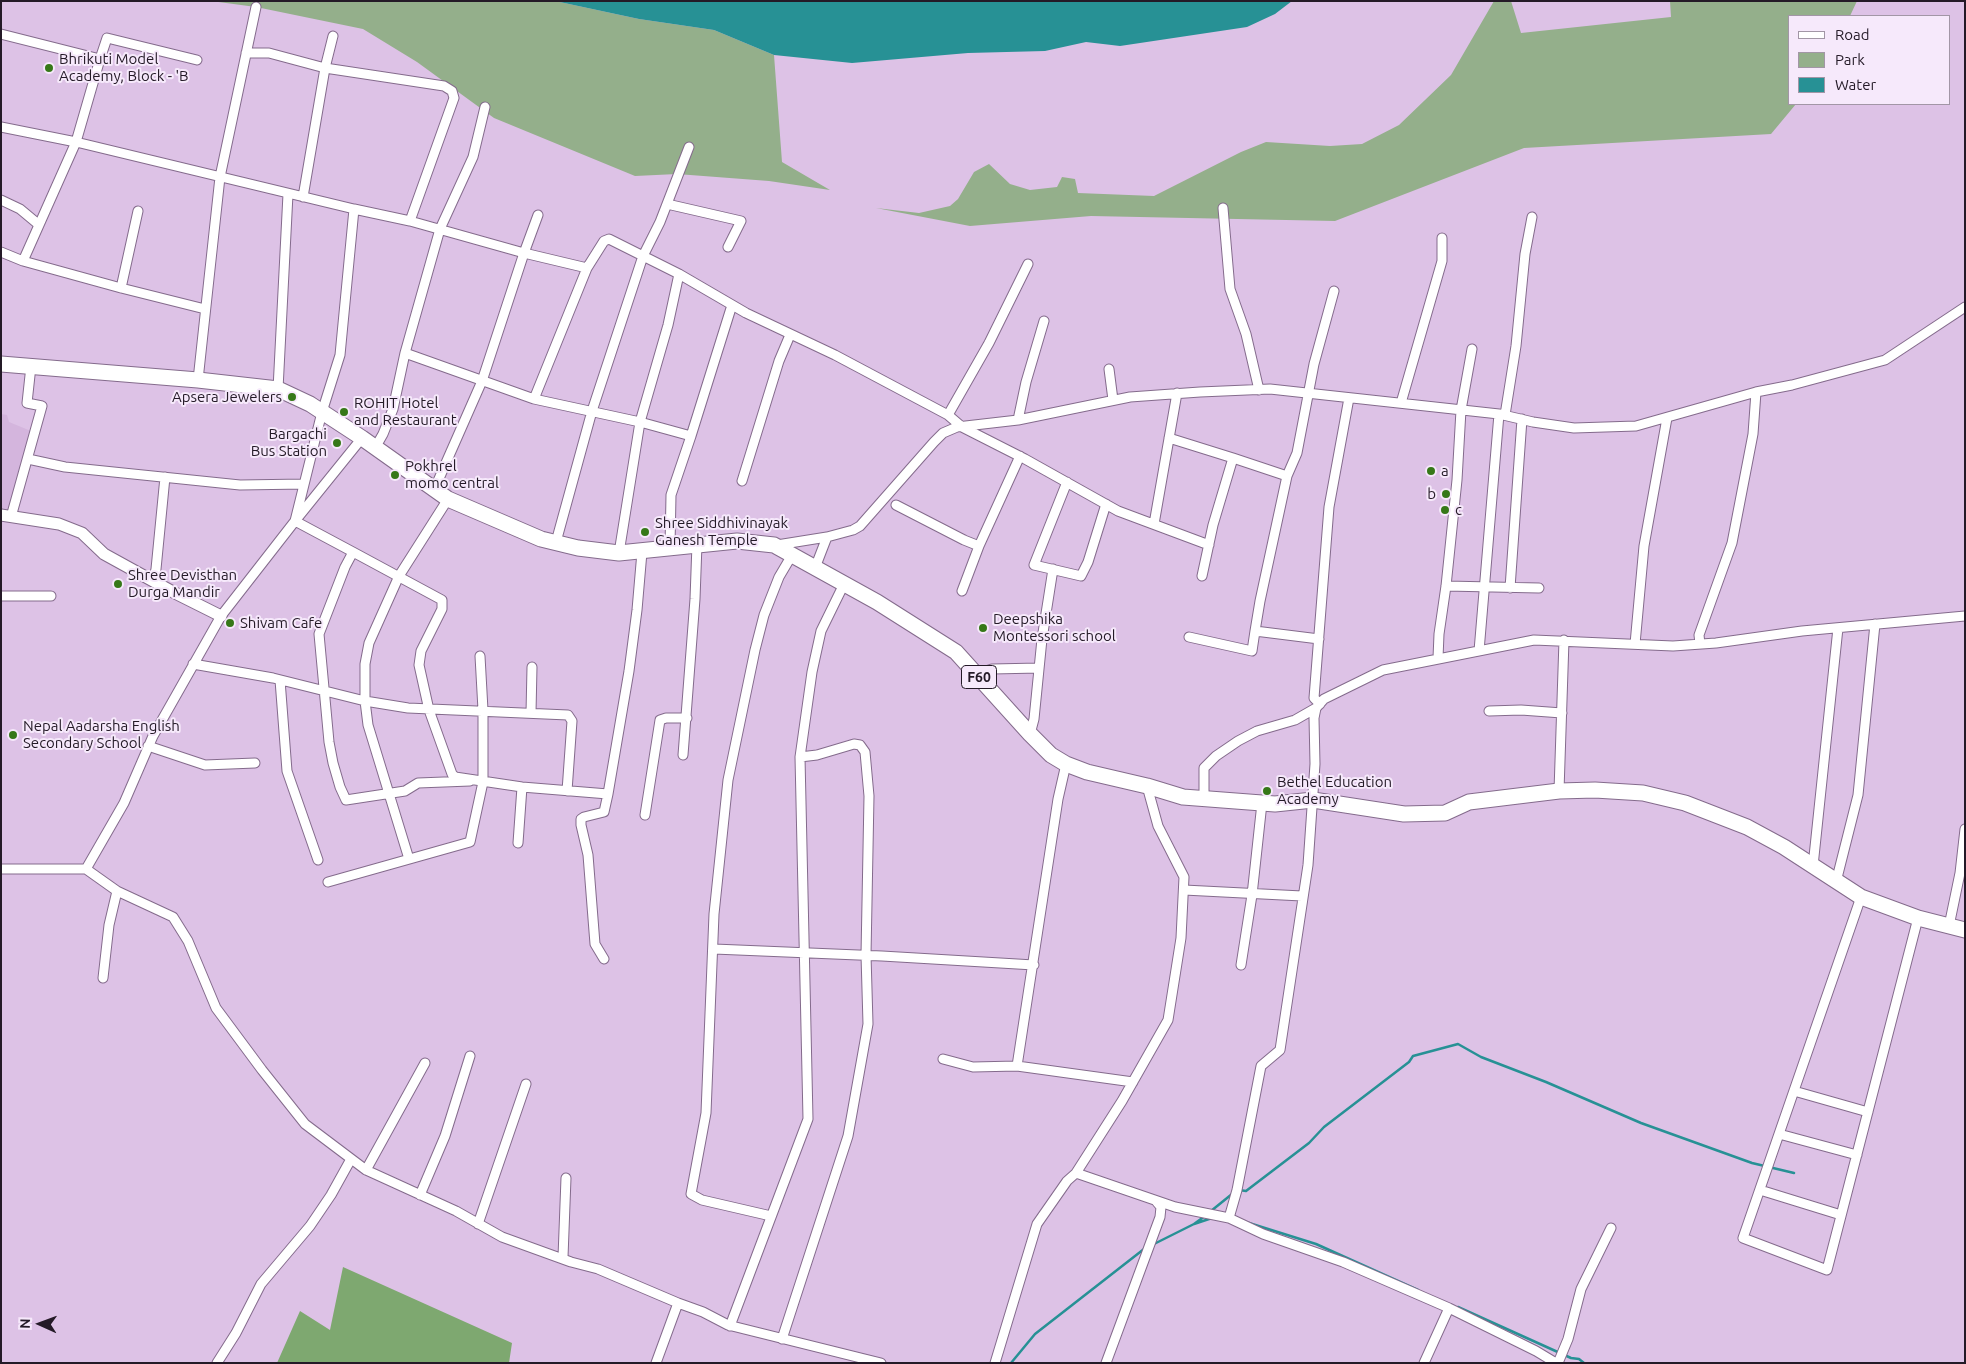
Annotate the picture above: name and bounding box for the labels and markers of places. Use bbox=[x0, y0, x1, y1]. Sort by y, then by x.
place label: Bhrikuti Model Academy, Block - 'B bbox=[59, 50, 189, 85]
marker: Bhrikuti Model Academy, Block - 'B bbox=[43, 62, 55, 74]
place label: Apsera Jewelers bbox=[172, 388, 282, 406]
marker: Apsera Jewelers bbox=[286, 391, 298, 403]
place label: ROHIT Hotel and Restaurant bbox=[354, 394, 457, 429]
marker: ROHIT Hotel and Restaurant bbox=[338, 406, 350, 418]
place label: Bargachi Bus Station bbox=[251, 425, 327, 460]
marker: Bargachi Bus Station bbox=[331, 437, 343, 449]
place label: Pokhrel momo central bbox=[405, 457, 499, 492]
place label: a bbox=[1441, 462, 1449, 480]
marker: a bbox=[1425, 465, 1437, 477]
marker: Pokhrel momo central bbox=[389, 469, 401, 481]
place label: b bbox=[1427, 485, 1436, 503]
marker: b bbox=[1440, 488, 1452, 500]
place label: c bbox=[1455, 501, 1462, 519]
marker: c bbox=[1439, 504, 1451, 516]
place label: Shree Siddhivinayak Ganesh Temple bbox=[655, 514, 788, 549]
marker: Shree Siddhivinayak Ganesh Temple bbox=[639, 526, 651, 538]
place label: Shree Devisthan Durga Mandir bbox=[128, 566, 237, 601]
marker: Shree Devisthan Durga Mandir bbox=[112, 578, 124, 590]
place label: Deepshika Montessori school bbox=[993, 610, 1116, 645]
place label: Shivam Cafe bbox=[240, 614, 322, 632]
marker: Shivam Cafe bbox=[224, 617, 236, 629]
marker: Deepshika Montessori school bbox=[977, 622, 989, 634]
place label: Nepal Aadarsha English Secondary School bbox=[23, 717, 180, 752]
marker: Nepal Aadarsha English Secondary School bbox=[7, 729, 19, 741]
place label: Bethel Education Academy bbox=[1277, 773, 1392, 808]
marker: Bethel Education Academy bbox=[1261, 785, 1273, 797]

